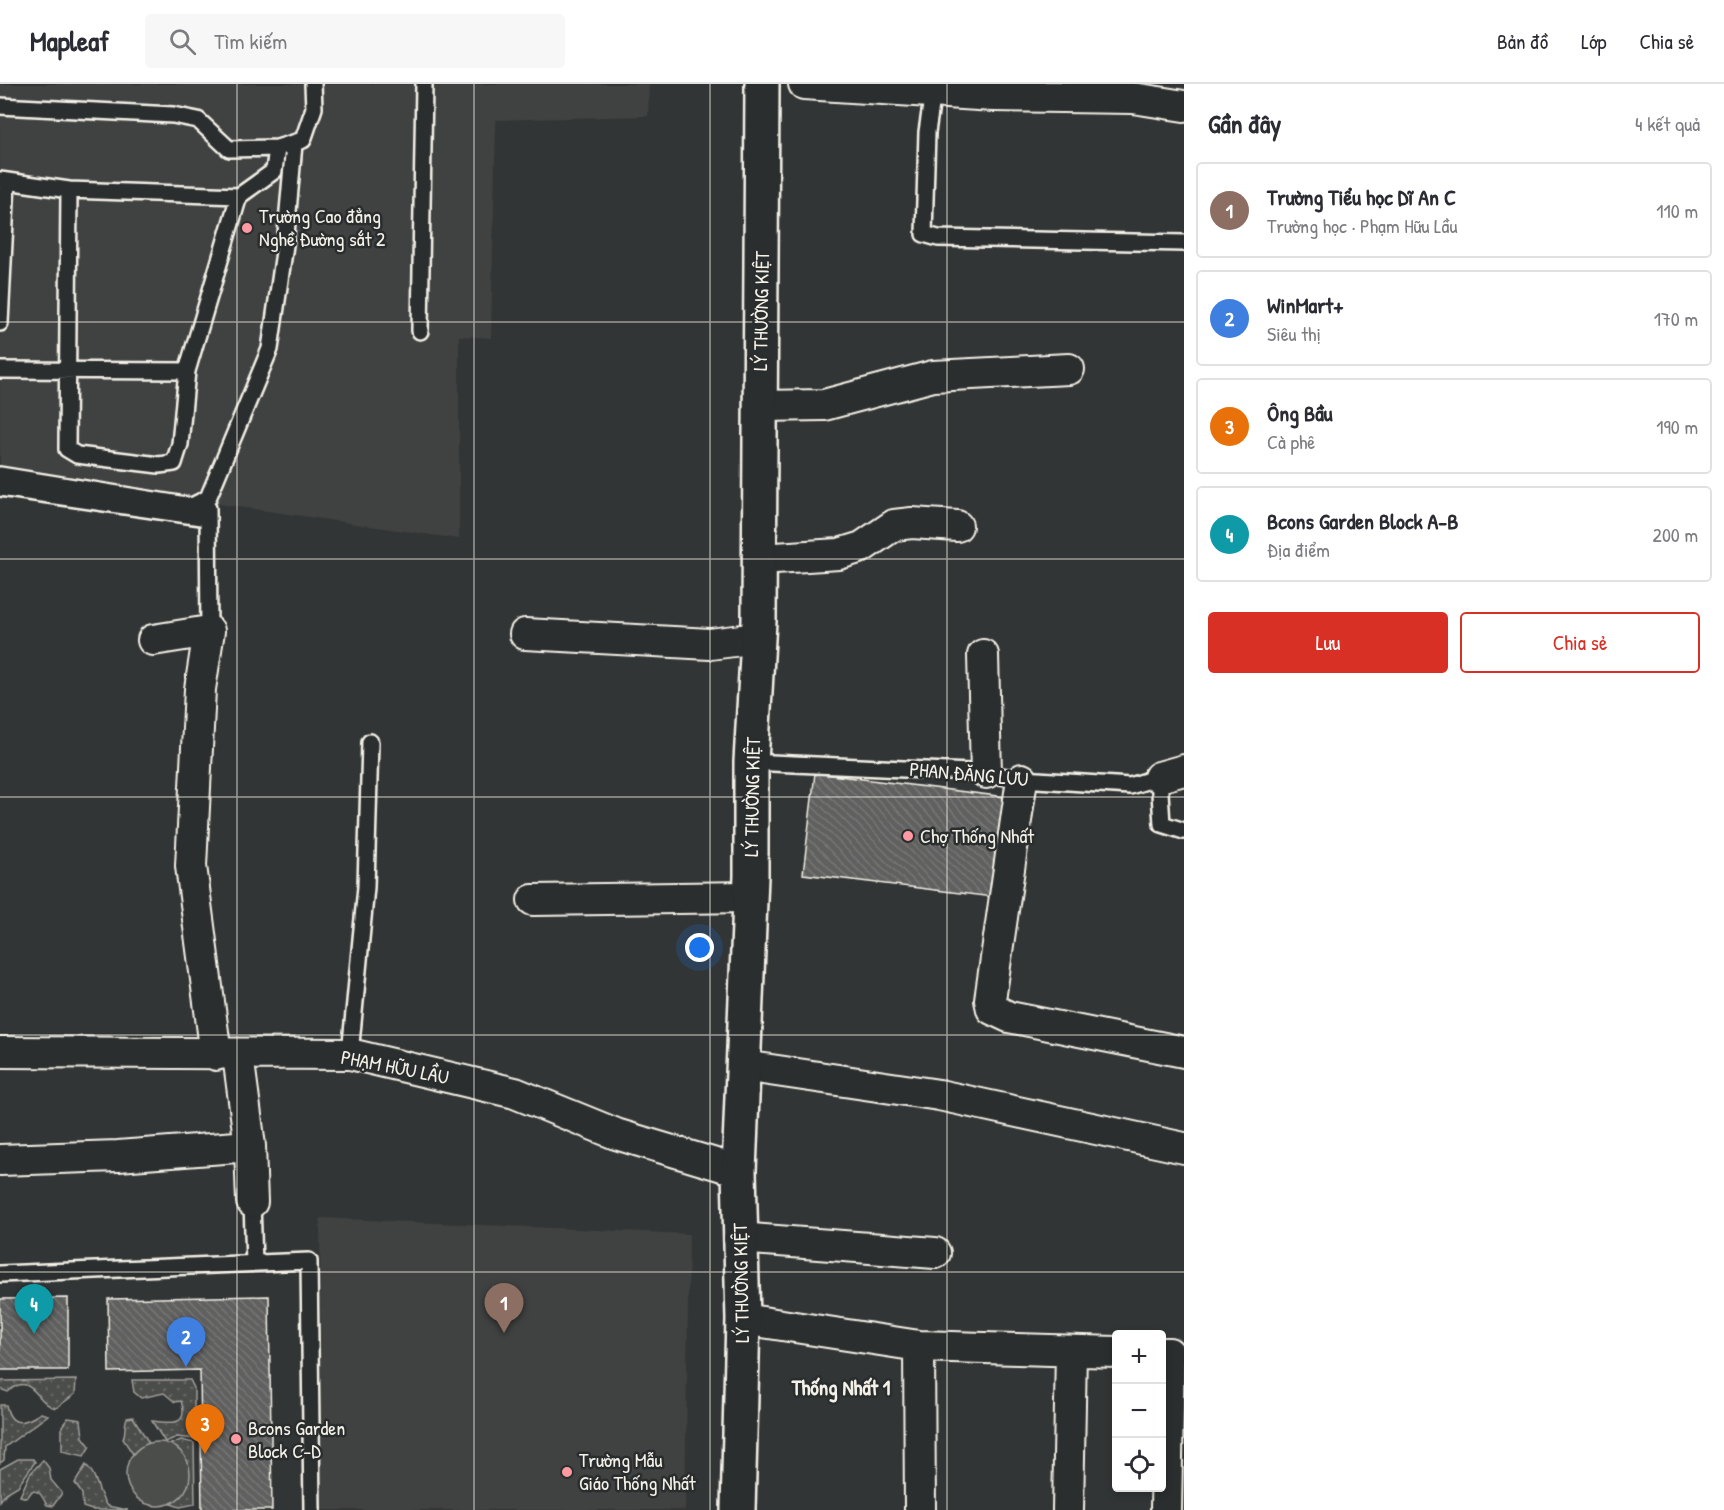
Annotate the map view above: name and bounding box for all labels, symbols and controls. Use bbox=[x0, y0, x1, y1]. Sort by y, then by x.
search box bbox=[145, 14, 565, 68]
text: Mapleaf bbox=[30, 22, 109, 60]
icon: search bbox=[166, 25, 199, 58]
text: Tìm kiếm bbox=[214, 26, 287, 56]
text: Bản đồ bbox=[1497, 27, 1548, 56]
text: Lớp bbox=[1581, 27, 1606, 56]
text: Chia sẻ bbox=[1639, 27, 1694, 56]
text: Gần đây bbox=[1208, 106, 1281, 141]
text: 4 kết quả bbox=[1635, 110, 1700, 137]
text: Trường Tiểu học Dĩ An C bbox=[1267, 182, 1456, 212]
text: 1 bbox=[1226, 197, 1233, 224]
text: 110 m bbox=[1656, 197, 1698, 224]
place label: Trường Cao đẳng Nghề Đường sắt 2 bbox=[259, 202, 386, 252]
text: Trường học · Phạm Hữu Lầu bbox=[1267, 212, 1457, 239]
marker: Trường Cao đẳng Nghề Đường sắt 2 bbox=[240, 221, 254, 235]
street label: LÝ THƯỜNG KIỆT bbox=[746, 250, 775, 371]
text: WinMart+ bbox=[1267, 290, 1344, 320]
text: 2 bbox=[1225, 305, 1234, 332]
text: 170 m bbox=[1654, 305, 1698, 332]
text: Siêu thị bbox=[1267, 320, 1321, 347]
text: Ông Bầu bbox=[1267, 398, 1333, 428]
text: 3 bbox=[1225, 413, 1234, 440]
text: 190 m bbox=[1656, 413, 1698, 440]
text: Cà phê bbox=[1267, 428, 1315, 455]
text: Bcons Garden Block A-B bbox=[1267, 506, 1458, 536]
text: 4 bbox=[1226, 521, 1233, 548]
text: 200 m bbox=[1653, 521, 1698, 548]
text: Địa điểm bbox=[1267, 536, 1330, 563]
button: Lưu bbox=[1208, 612, 1448, 673]
button: Chia sẻ bbox=[1460, 612, 1700, 673]
street label: LÝ THƯỜNG KIỆT bbox=[737, 736, 766, 857]
street label: PHAN ĐĂNG LƯU bbox=[909, 755, 1030, 792]
place label: Chợ Thống Nhất bbox=[920, 822, 1035, 849]
marker: Chợ Thống Nhất bbox=[901, 829, 915, 843]
your location bbox=[685, 933, 714, 962]
street label: PHẠM HỮU LẦU bbox=[339, 1043, 451, 1090]
street label: LÝ THƯỜNG KIỆT bbox=[726, 1222, 755, 1343]
pin: 4 bbox=[15, 1284, 54, 1334]
pin: 1 bbox=[484, 1284, 524, 1333]
pin: 2 bbox=[166, 1318, 206, 1367]
map controls bbox=[1112, 1330, 1166, 1492]
button: + bbox=[1112, 1330, 1166, 1384]
district label: Thống Nhất 1 bbox=[791, 1373, 891, 1403]
button: − bbox=[1112, 1384, 1166, 1438]
pin: 3 bbox=[186, 1404, 224, 1454]
place label: Bcons Garden Block C-D bbox=[248, 1414, 345, 1464]
marker: Bcons Garden Block C-D bbox=[229, 1432, 243, 1446]
button: locate bbox=[1112, 1438, 1166, 1492]
place label: Trường Mẫu Giáo Thống Nhất bbox=[579, 1446, 697, 1496]
marker: Trường Mẫu Giáo Thống Nhất bbox=[560, 1465, 574, 1479]

